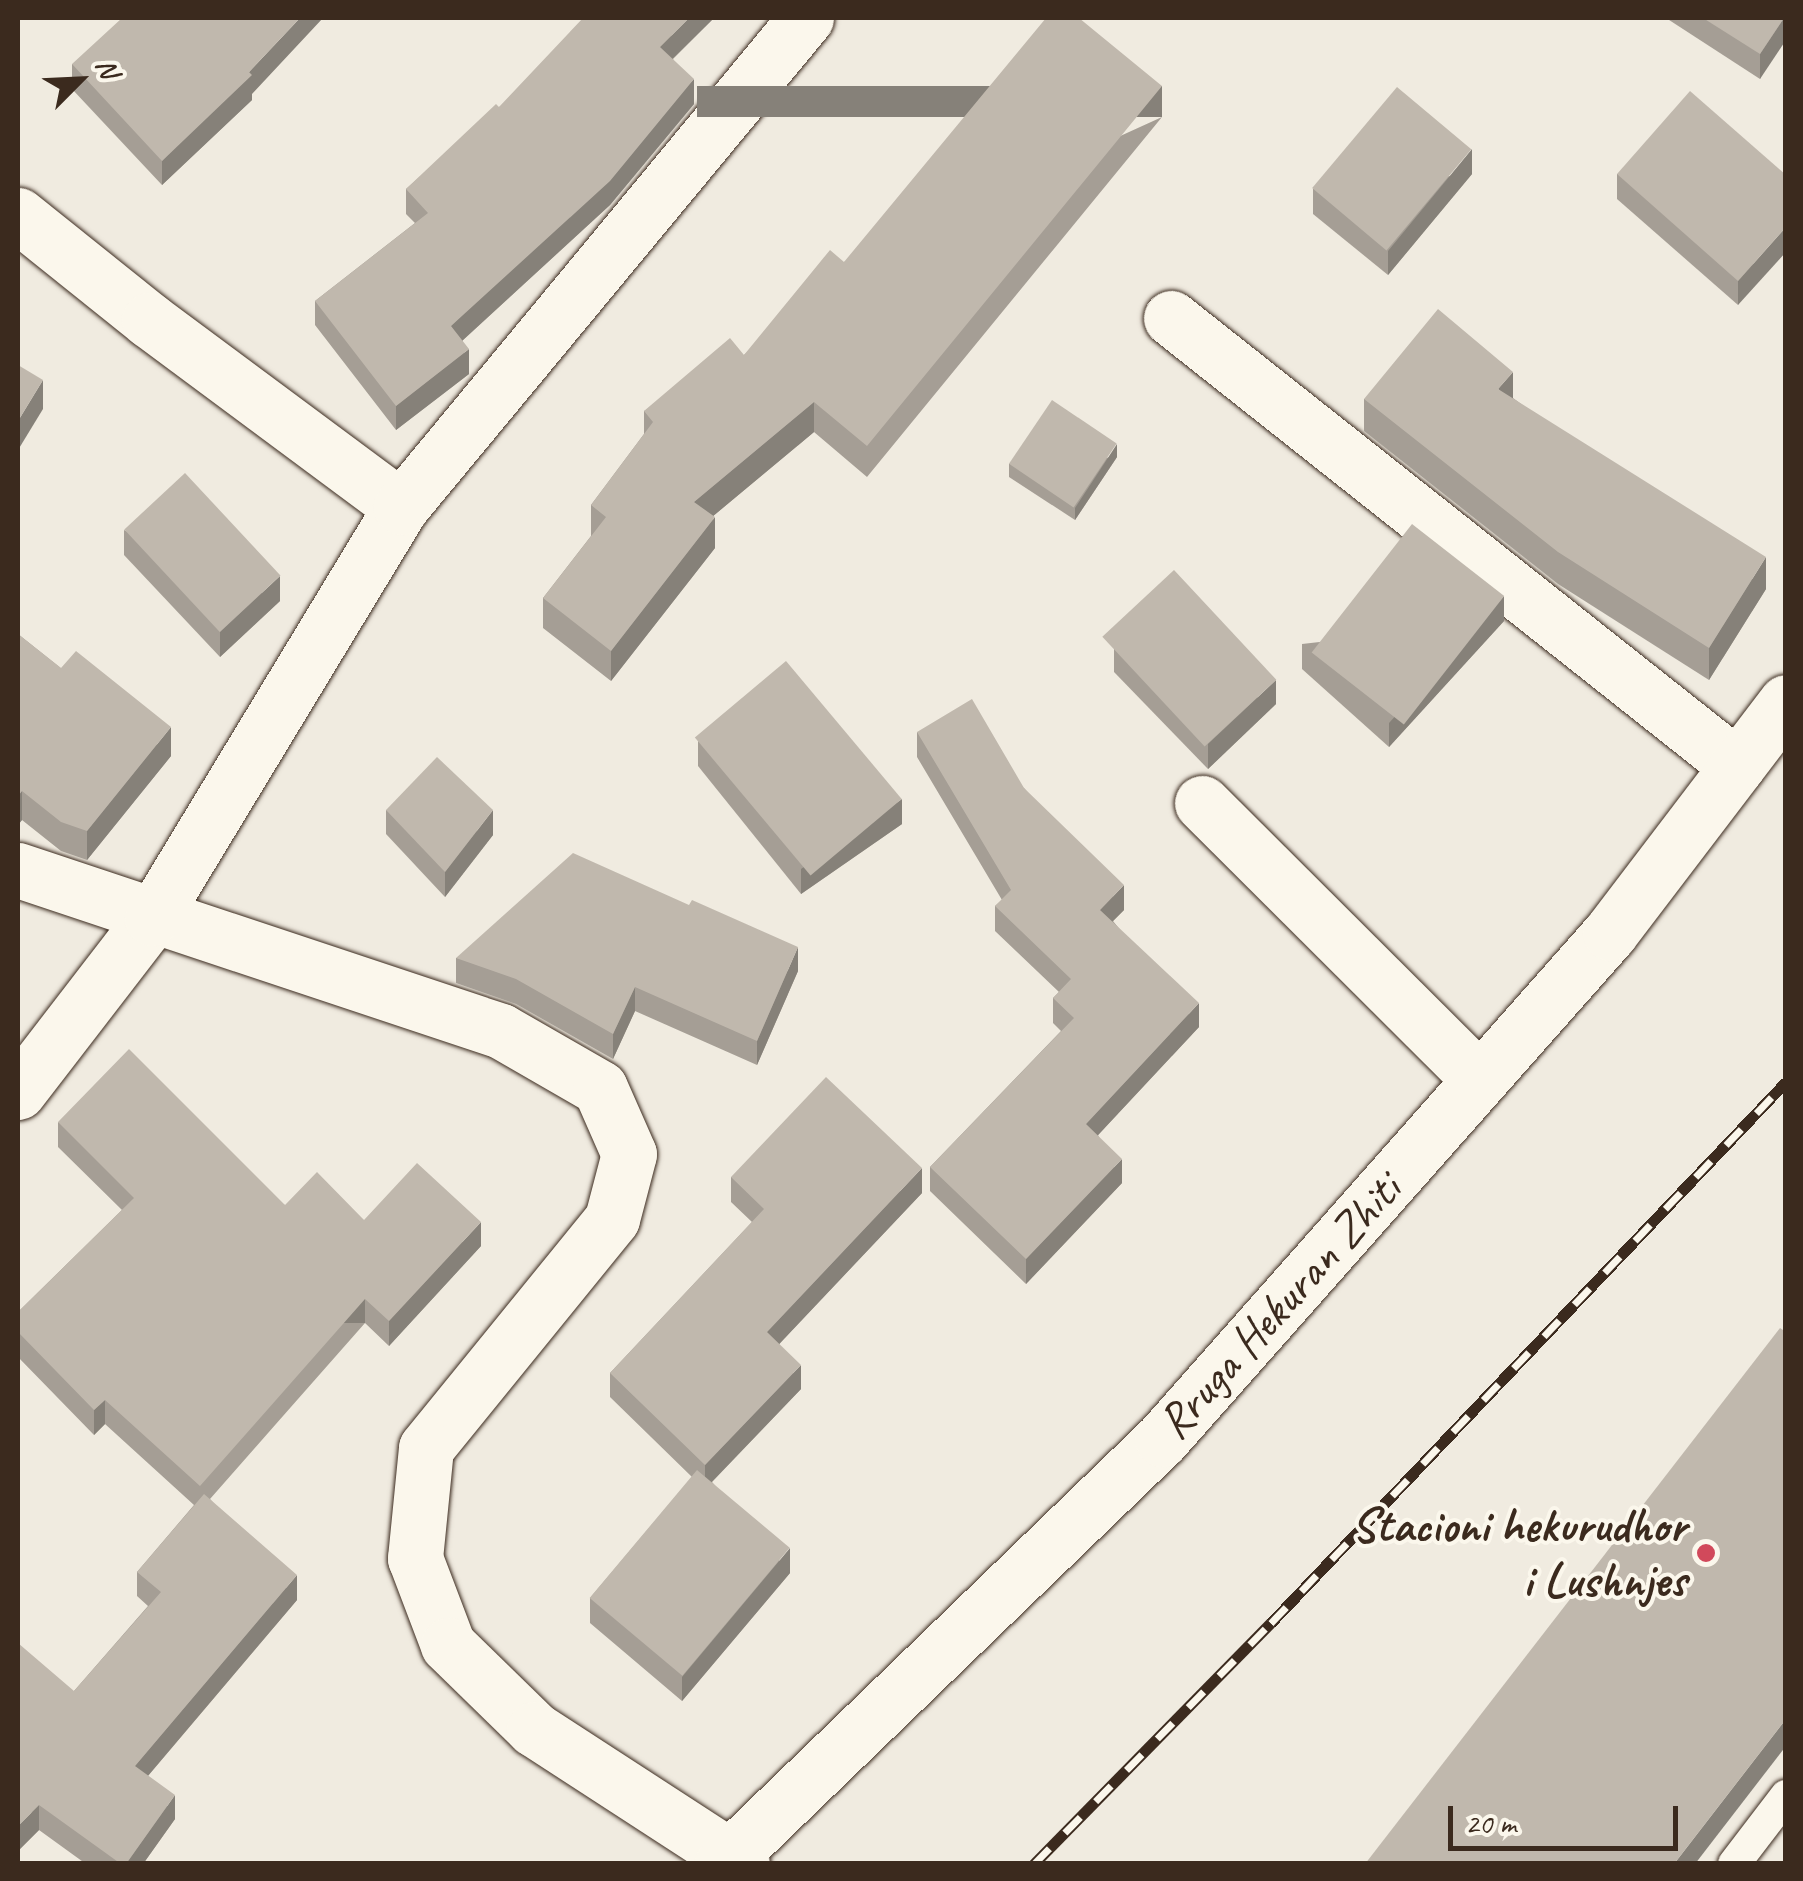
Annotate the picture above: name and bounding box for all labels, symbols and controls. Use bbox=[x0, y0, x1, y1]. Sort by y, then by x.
north arrow bbox=[30, 30, 130, 130]
text: N bbox=[88, 53, 127, 83]
street label: Rruga Hekuran Zhiti bbox=[1145, 1161, 1413, 1451]
place label: Stacioni hekurudhor i Lushnjes bbox=[1351, 1496, 1686, 1609]
marker: Stacioni hekurudhor i Lushnjes bbox=[1695, 1542, 1717, 1564]
scale bar bbox=[1453, 1786, 1683, 1848]
text: 20 m bbox=[1465, 1804, 1516, 1842]

